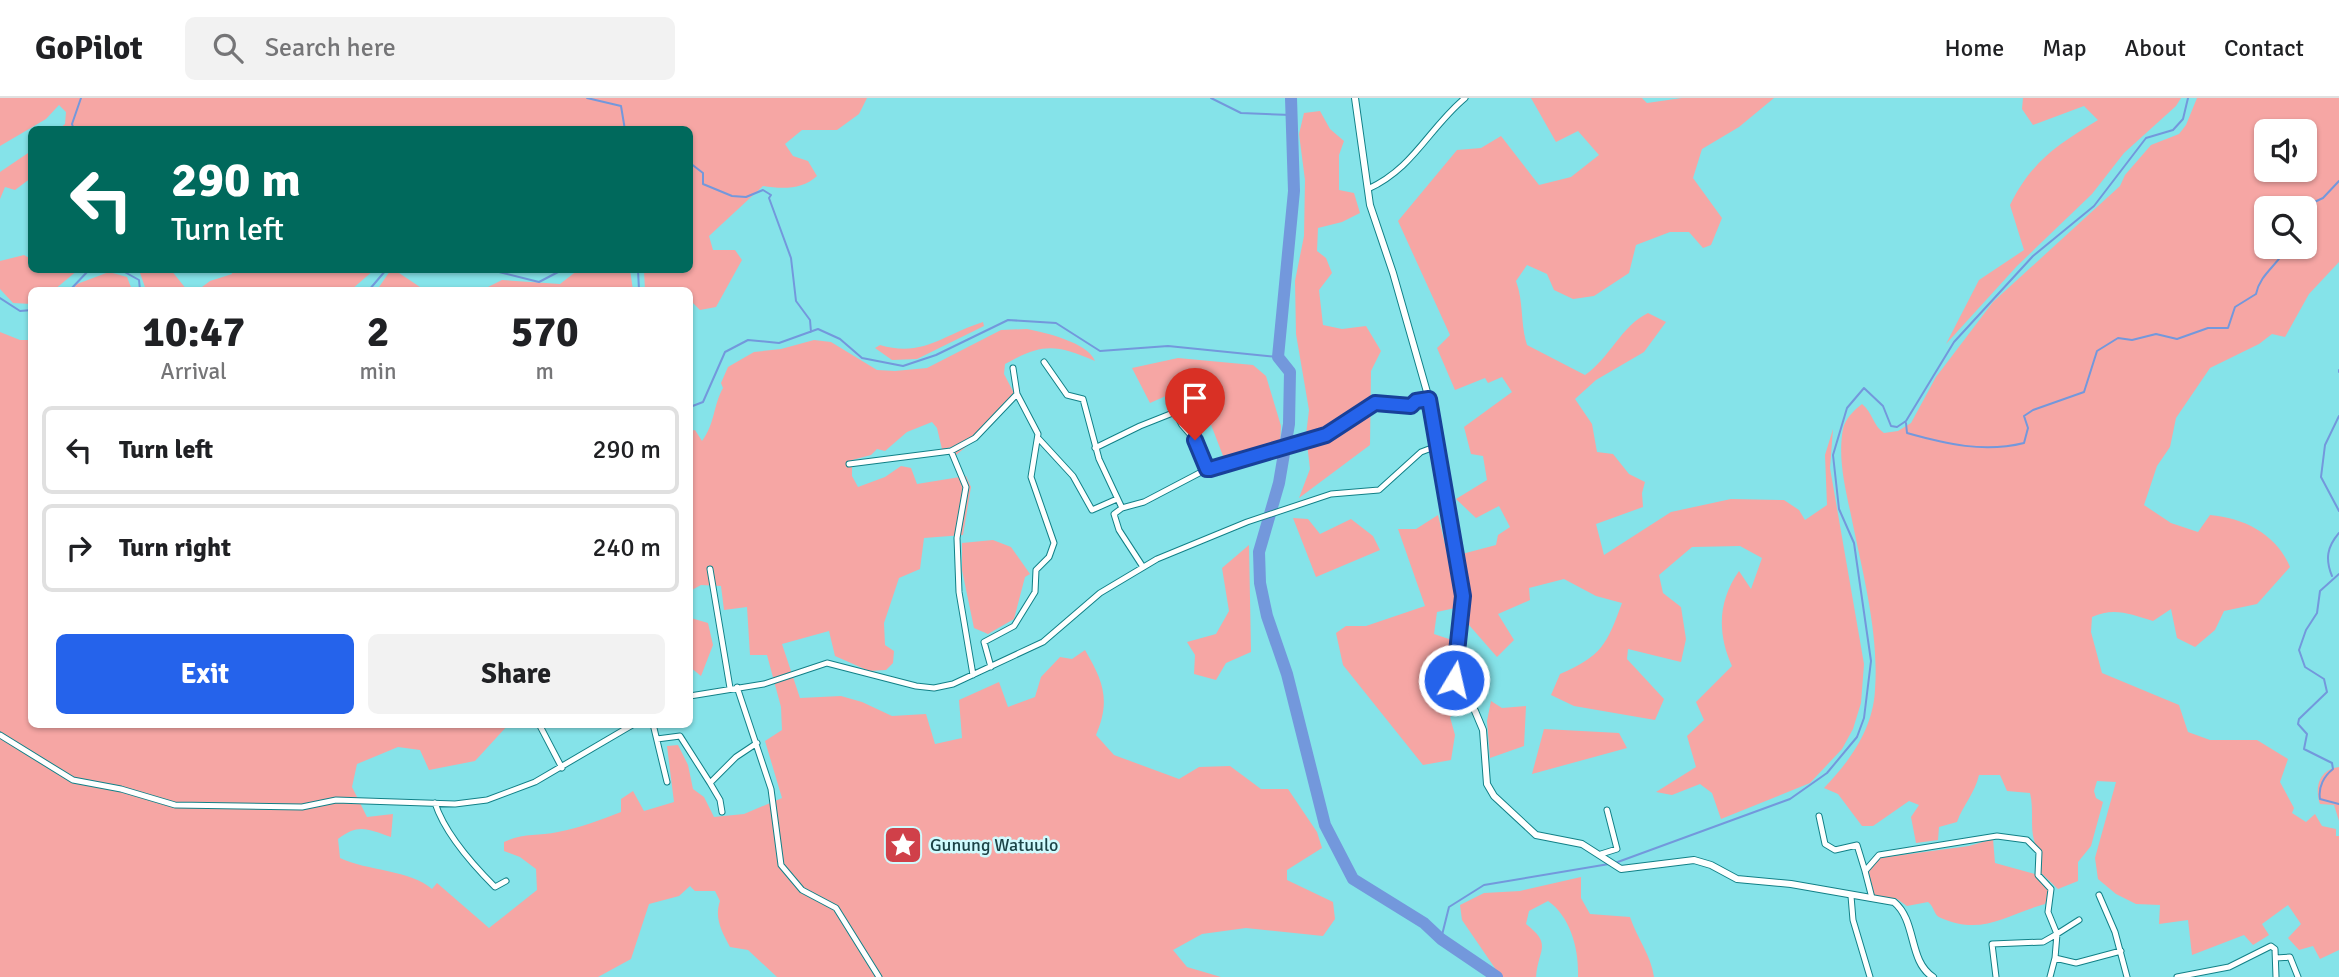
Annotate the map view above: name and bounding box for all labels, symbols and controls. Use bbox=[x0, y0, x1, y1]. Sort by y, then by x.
search box bbox=[185, 17, 675, 80]
text: GoPilot bbox=[35, 28, 143, 69]
icon: search bbox=[209, 29, 247, 67]
text: Search here bbox=[265, 32, 396, 64]
text: Home bbox=[1944, 33, 2004, 63]
text: Map bbox=[2042, 33, 2087, 63]
text: About bbox=[2125, 33, 2186, 63]
text: Contact bbox=[2224, 33, 2304, 63]
map controls bbox=[2254, 119, 2317, 259]
button: sound bbox=[2254, 119, 2317, 182]
text: 290 m bbox=[171, 150, 301, 210]
icon: left bbox=[56, 154, 147, 245]
button: search bbox=[2254, 196, 2317, 259]
text: Turn left bbox=[171, 210, 284, 249]
text: 10:47 bbox=[142, 307, 245, 358]
text: 2 bbox=[367, 307, 389, 358]
text: 570 bbox=[511, 307, 579, 358]
text: Arrival bbox=[161, 357, 227, 386]
text: min bbox=[359, 357, 397, 386]
text: m bbox=[536, 357, 554, 386]
pin bbox=[1165, 368, 1225, 440]
icon: arrive bbox=[1176, 379, 1214, 417]
icon: left bbox=[60, 431, 98, 469]
text: Turn left bbox=[119, 434, 213, 466]
text: 290 m bbox=[592, 434, 661, 466]
icon: right bbox=[60, 529, 98, 567]
text: Turn right bbox=[119, 532, 231, 564]
text: 240 m bbox=[592, 532, 661, 564]
button: Exit bbox=[56, 634, 354, 714]
button: Share bbox=[368, 634, 665, 714]
position arrow bbox=[1417, 643, 1491, 717]
place icon: Gunung Watuulo bbox=[882, 824, 924, 866]
place label: Gunung Watuulo bbox=[930, 834, 1058, 856]

